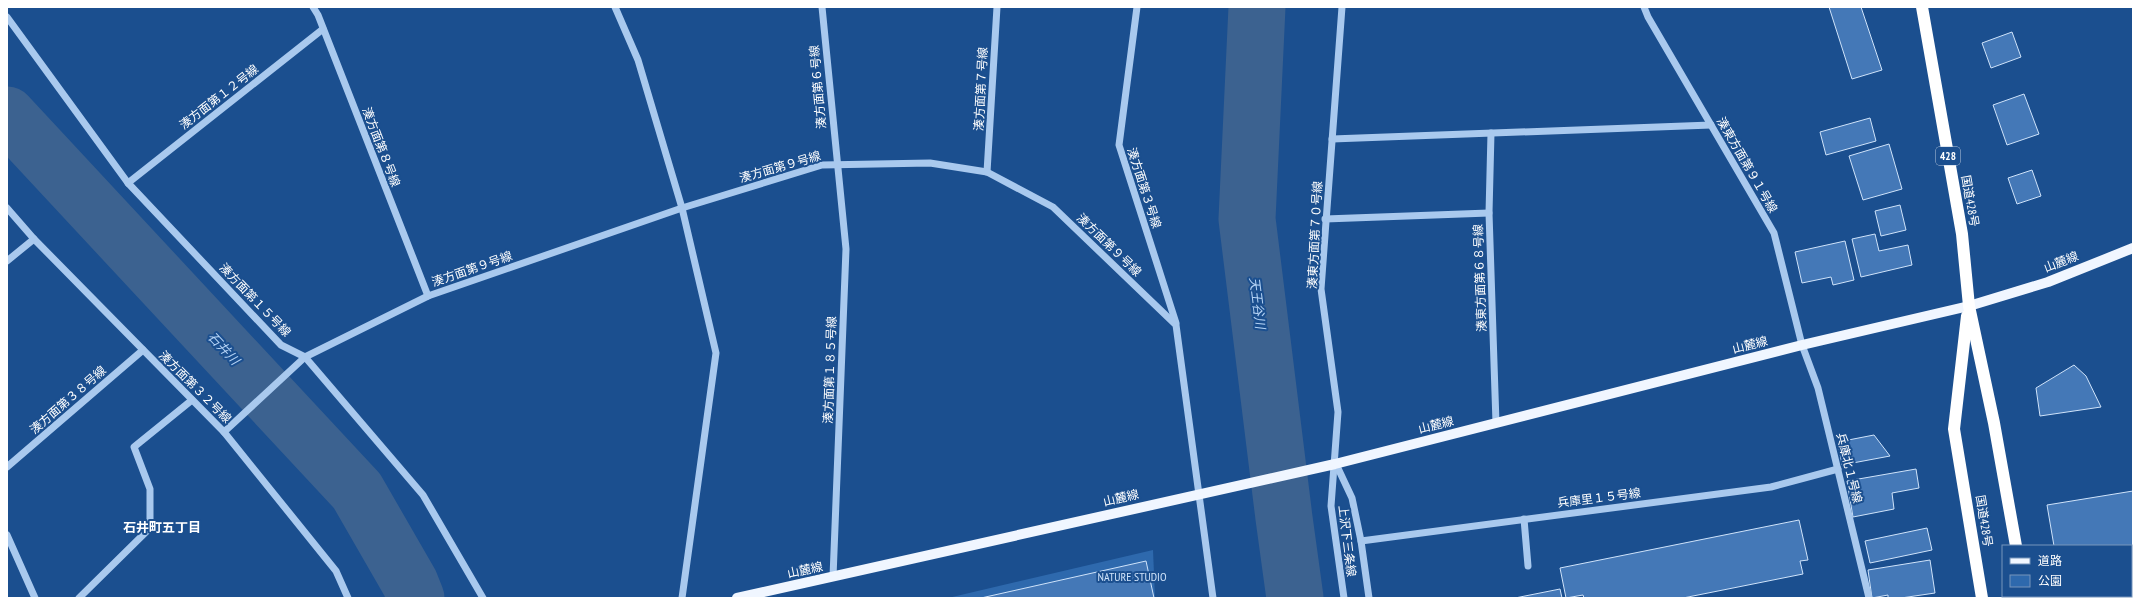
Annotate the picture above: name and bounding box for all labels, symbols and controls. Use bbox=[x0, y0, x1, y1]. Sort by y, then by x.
street label: 湊方面第６号線 bbox=[806, 45, 829, 130]
street label: 湊方面第７号線 bbox=[971, 47, 990, 131]
street label: 湊方面第１２号線 bbox=[176, 61, 261, 132]
street label: 湊方面第８号線 bbox=[359, 105, 404, 189]
street label: 湊東方面第９１号線 bbox=[1714, 114, 1781, 215]
street label: 湊方面第３号線 bbox=[1124, 146, 1165, 230]
road number: 428 bbox=[1936, 147, 1960, 165]
street label: 湊方面第９号線 bbox=[737, 148, 822, 185]
street label: 国道428号 bbox=[1959, 174, 1982, 228]
street label: 湊東方面第７０号線 bbox=[1304, 181, 1325, 289]
street label: 湊方面第９号線 bbox=[1074, 210, 1145, 279]
street label: 湊東方面第６８号線 bbox=[1470, 224, 1489, 332]
street label: 湊方面第９号線 bbox=[430, 248, 514, 289]
street label: 山麓線 bbox=[2041, 248, 2080, 275]
street label: 湊方面第１５号線 bbox=[217, 260, 294, 339]
water label: 天王谷川 bbox=[1246, 276, 1269, 332]
street label: 湊方面第１８５号線 bbox=[820, 316, 839, 424]
water label: 石井川 bbox=[204, 328, 245, 370]
street label: 山麓線 bbox=[1731, 333, 1769, 356]
street label: 湊方面第３２号線 bbox=[156, 347, 235, 426]
street label: 湊方面第３８号線 bbox=[27, 362, 109, 437]
street label: 山麓線 bbox=[1417, 413, 1455, 436]
street label: 兵庫北１号線 bbox=[1833, 431, 1865, 505]
street label: 兵庫里１５号線 bbox=[1556, 485, 1642, 510]
street label: 山麓線 bbox=[1102, 486, 1140, 509]
street label: 国道428号 bbox=[1973, 494, 1996, 548]
street label: 上沢下三条線 bbox=[1336, 504, 1359, 578]
district label: 石井町五丁目 bbox=[123, 519, 201, 536]
legend bbox=[2002, 545, 2132, 597]
text: 道路 bbox=[2038, 553, 2062, 568]
street label: 山麓線 bbox=[786, 558, 824, 581]
park label: NATURE STUDIO bbox=[1098, 569, 1167, 584]
text: 公園 bbox=[2038, 573, 2062, 588]

